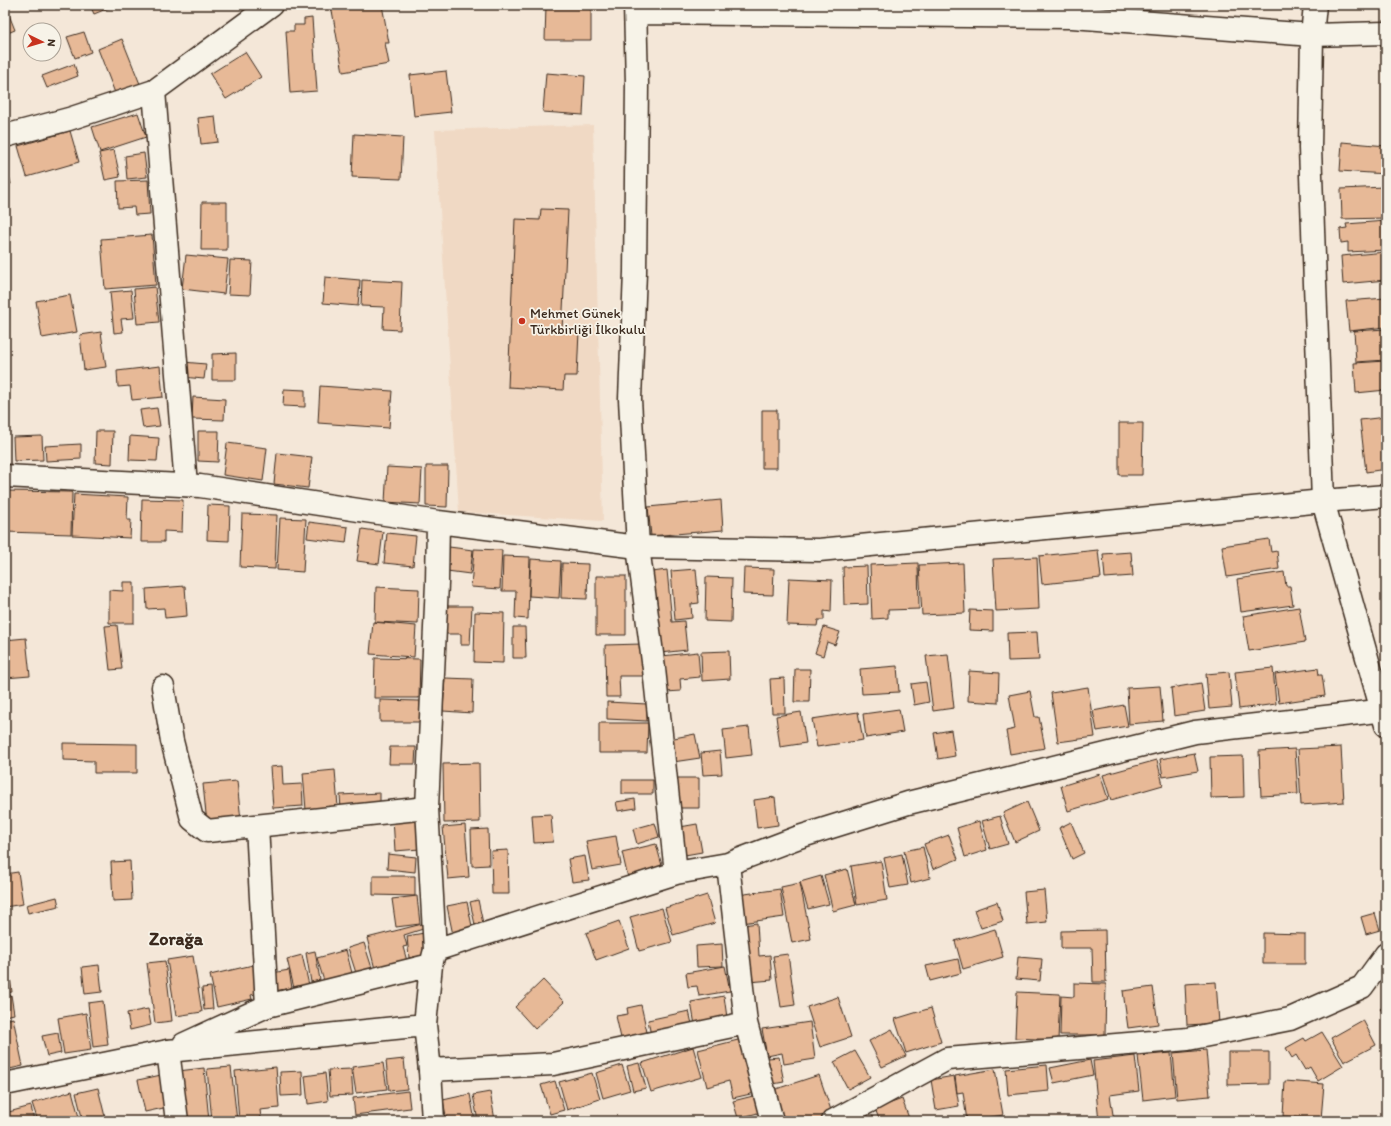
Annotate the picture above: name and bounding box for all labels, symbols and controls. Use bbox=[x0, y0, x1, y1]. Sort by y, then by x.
north arrow bbox=[22, 22, 62, 62]
text: N bbox=[45, 39, 58, 47]
place label: Mehmet Günek Türkbirliği İlkokulu bbox=[530, 305, 645, 338]
marker: Mehmet Günek Türkbirliği İlkokulu bbox=[517, 316, 527, 326]
district label: Zorağa bbox=[149, 928, 204, 950]

